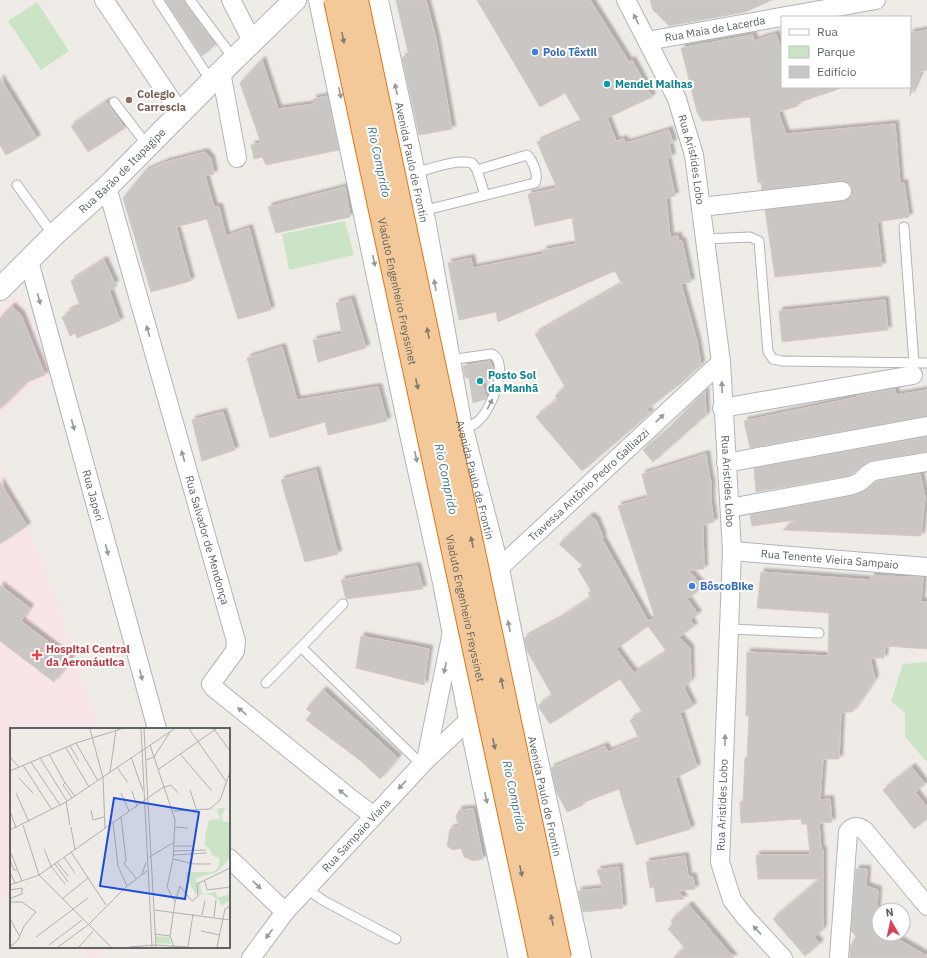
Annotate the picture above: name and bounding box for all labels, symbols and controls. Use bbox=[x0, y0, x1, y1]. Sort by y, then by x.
street label: Rua Maia de Lacerda bbox=[663, 13, 766, 45]
one-way arrow bbox=[633, 14, 639, 25]
legend bbox=[781, 16, 911, 88]
text: Rua bbox=[817, 24, 838, 39]
one-way arrow bbox=[340, 32, 346, 44]
text: Parque bbox=[817, 44, 856, 59]
place label: Polo Têxtil bbox=[543, 45, 598, 59]
marker: Polo Têxtil bbox=[530, 47, 540, 57]
text: Edifício bbox=[817, 64, 857, 79]
place label: Mendel Malhas bbox=[615, 77, 693, 91]
marker: Mendel Malhas bbox=[602, 79, 612, 89]
one-way arrow bbox=[392, 83, 398, 95]
place label: Colegio Carrescia bbox=[137, 87, 186, 114]
one-way arrow bbox=[337, 87, 343, 99]
marker: Colegio Carrescia bbox=[124, 95, 134, 105]
street label: Avenida Paulo de Frontin bbox=[392, 101, 431, 224]
street label: Rua Aristides Lobo bbox=[675, 113, 707, 206]
street label: Rua Barão de Itapagipe bbox=[76, 125, 168, 216]
water label: Rio Comprido bbox=[365, 125, 394, 199]
street label: Viaduto Engenheiro Freyssinet bbox=[375, 217, 420, 366]
one-way arrow bbox=[372, 255, 378, 268]
one-way arrow bbox=[432, 279, 438, 291]
one-way arrow bbox=[37, 293, 43, 305]
one-way arrow bbox=[144, 325, 150, 337]
one-way arrow bbox=[424, 327, 430, 339]
place label: Posto Sol da Manhã bbox=[488, 368, 538, 395]
marker: Posto Sol da Manhã bbox=[475, 376, 485, 386]
one-way arrow bbox=[414, 378, 420, 390]
one-way arrow bbox=[718, 381, 725, 393]
one-way arrow bbox=[486, 399, 493, 410]
one-way arrow bbox=[655, 414, 665, 423]
one-way arrow bbox=[71, 418, 77, 431]
street label: Avenida Paulo de Frontin bbox=[453, 419, 497, 541]
street label: Travessa Antônio Pedro Galliazzi bbox=[525, 425, 652, 544]
street label: Rua Aristides Lobo bbox=[718, 435, 738, 528]
water label: Rio Comprido bbox=[432, 442, 461, 516]
one-way arrow bbox=[180, 450, 186, 462]
one-way arrow bbox=[414, 451, 420, 463]
street label: Rua Japeri bbox=[79, 468, 107, 523]
street label: Rua Salvador de Mendonça bbox=[182, 474, 232, 606]
street label: Viaduto Engenheiro Freyssinet bbox=[443, 533, 488, 683]
one-way arrow bbox=[469, 536, 475, 548]
one-way arrow bbox=[105, 544, 111, 556]
street label: Rua Tenente Vieira Sampaio bbox=[760, 546, 899, 572]
place label: BôscoBike bbox=[700, 579, 754, 593]
marker: BôscoBike bbox=[687, 581, 697, 591]
one-way arrow bbox=[506, 620, 512, 632]
place label: Hospital Central da Aeronáutica bbox=[46, 642, 131, 669]
marker: Hospital Central da Aeronáutica bbox=[31, 649, 43, 661]
one-way arrow bbox=[441, 661, 447, 674]
one-way arrow bbox=[139, 669, 145, 682]
one-way arrow bbox=[498, 677, 504, 689]
one-way arrow bbox=[236, 707, 247, 715]
inset map bbox=[10, 728, 230, 948]
one-way arrow bbox=[721, 734, 728, 746]
street label: Avenida Paulo de Frontin bbox=[525, 735, 565, 858]
one-way arrow bbox=[491, 738, 497, 750]
water label: Rio Comprido bbox=[500, 759, 529, 833]
street label: Rua Aristides Lobo bbox=[713, 759, 731, 851]
one-way arrow bbox=[398, 780, 407, 791]
one-way arrow bbox=[337, 788, 348, 797]
one-way arrow bbox=[484, 792, 490, 804]
street label: Rua Sampaio Viana bbox=[319, 796, 394, 875]
one-way arrow bbox=[519, 865, 525, 877]
one-way arrow bbox=[252, 880, 262, 890]
north arrow bbox=[871, 902, 911, 942]
text: N bbox=[884, 905, 894, 920]
one-way arrow bbox=[548, 914, 554, 926]
one-way arrow bbox=[752, 924, 761, 935]
one-way arrow bbox=[265, 929, 273, 940]

